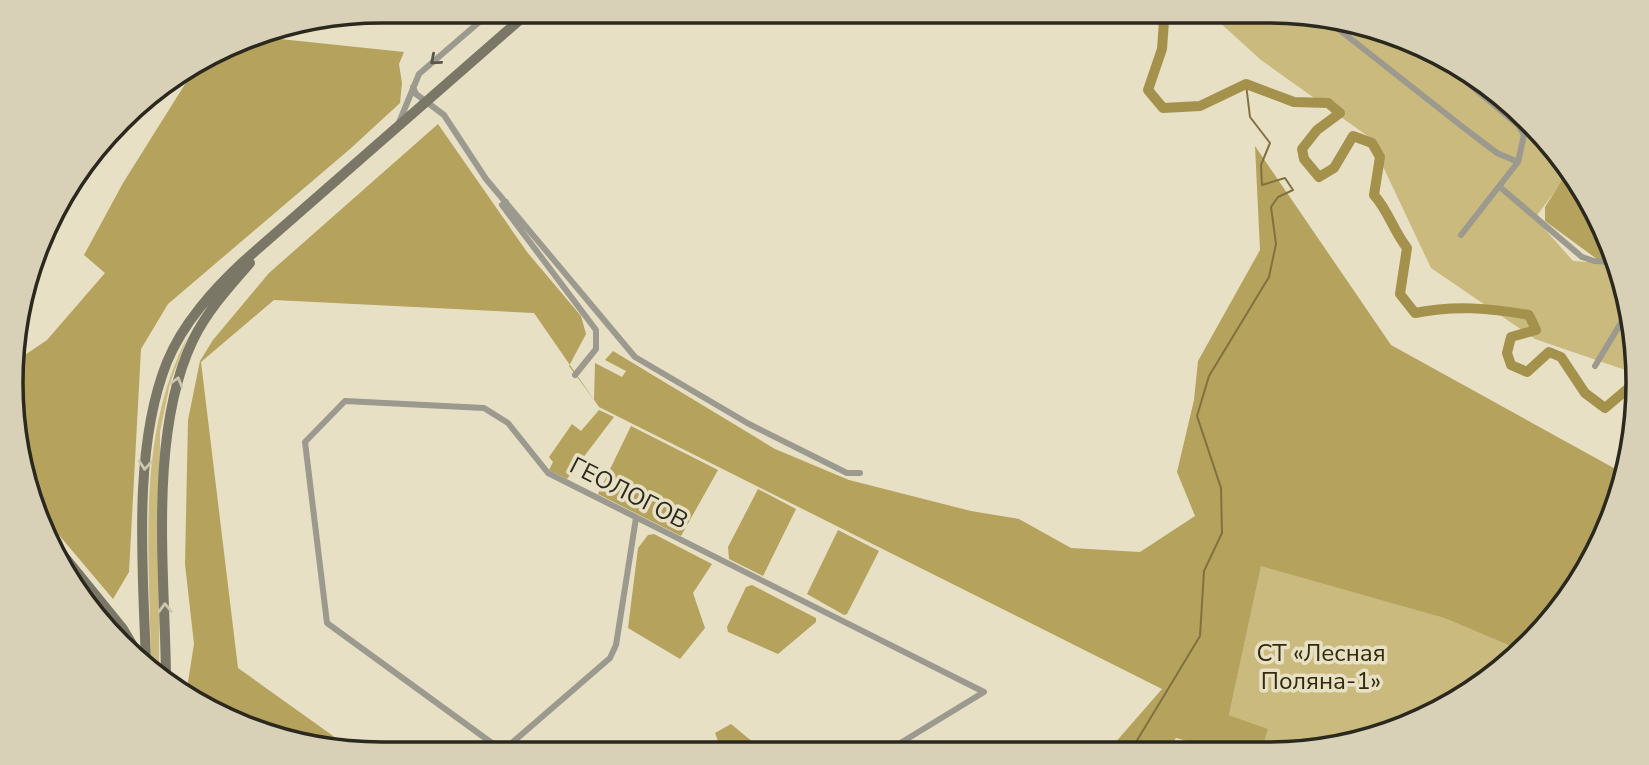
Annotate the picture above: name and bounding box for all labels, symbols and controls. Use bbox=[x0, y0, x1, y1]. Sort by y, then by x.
one-way arrow bbox=[430, 52, 443, 64]
one-way arrow bbox=[168, 376, 183, 388]
street label: ГЕОЛОГОВ bbox=[564, 449, 694, 537]
one-way arrow bbox=[138, 460, 153, 471]
one-way arrow bbox=[157, 603, 173, 613]
park label: СТ «Лесная Поляна-1» bbox=[1256, 637, 1386, 697]

